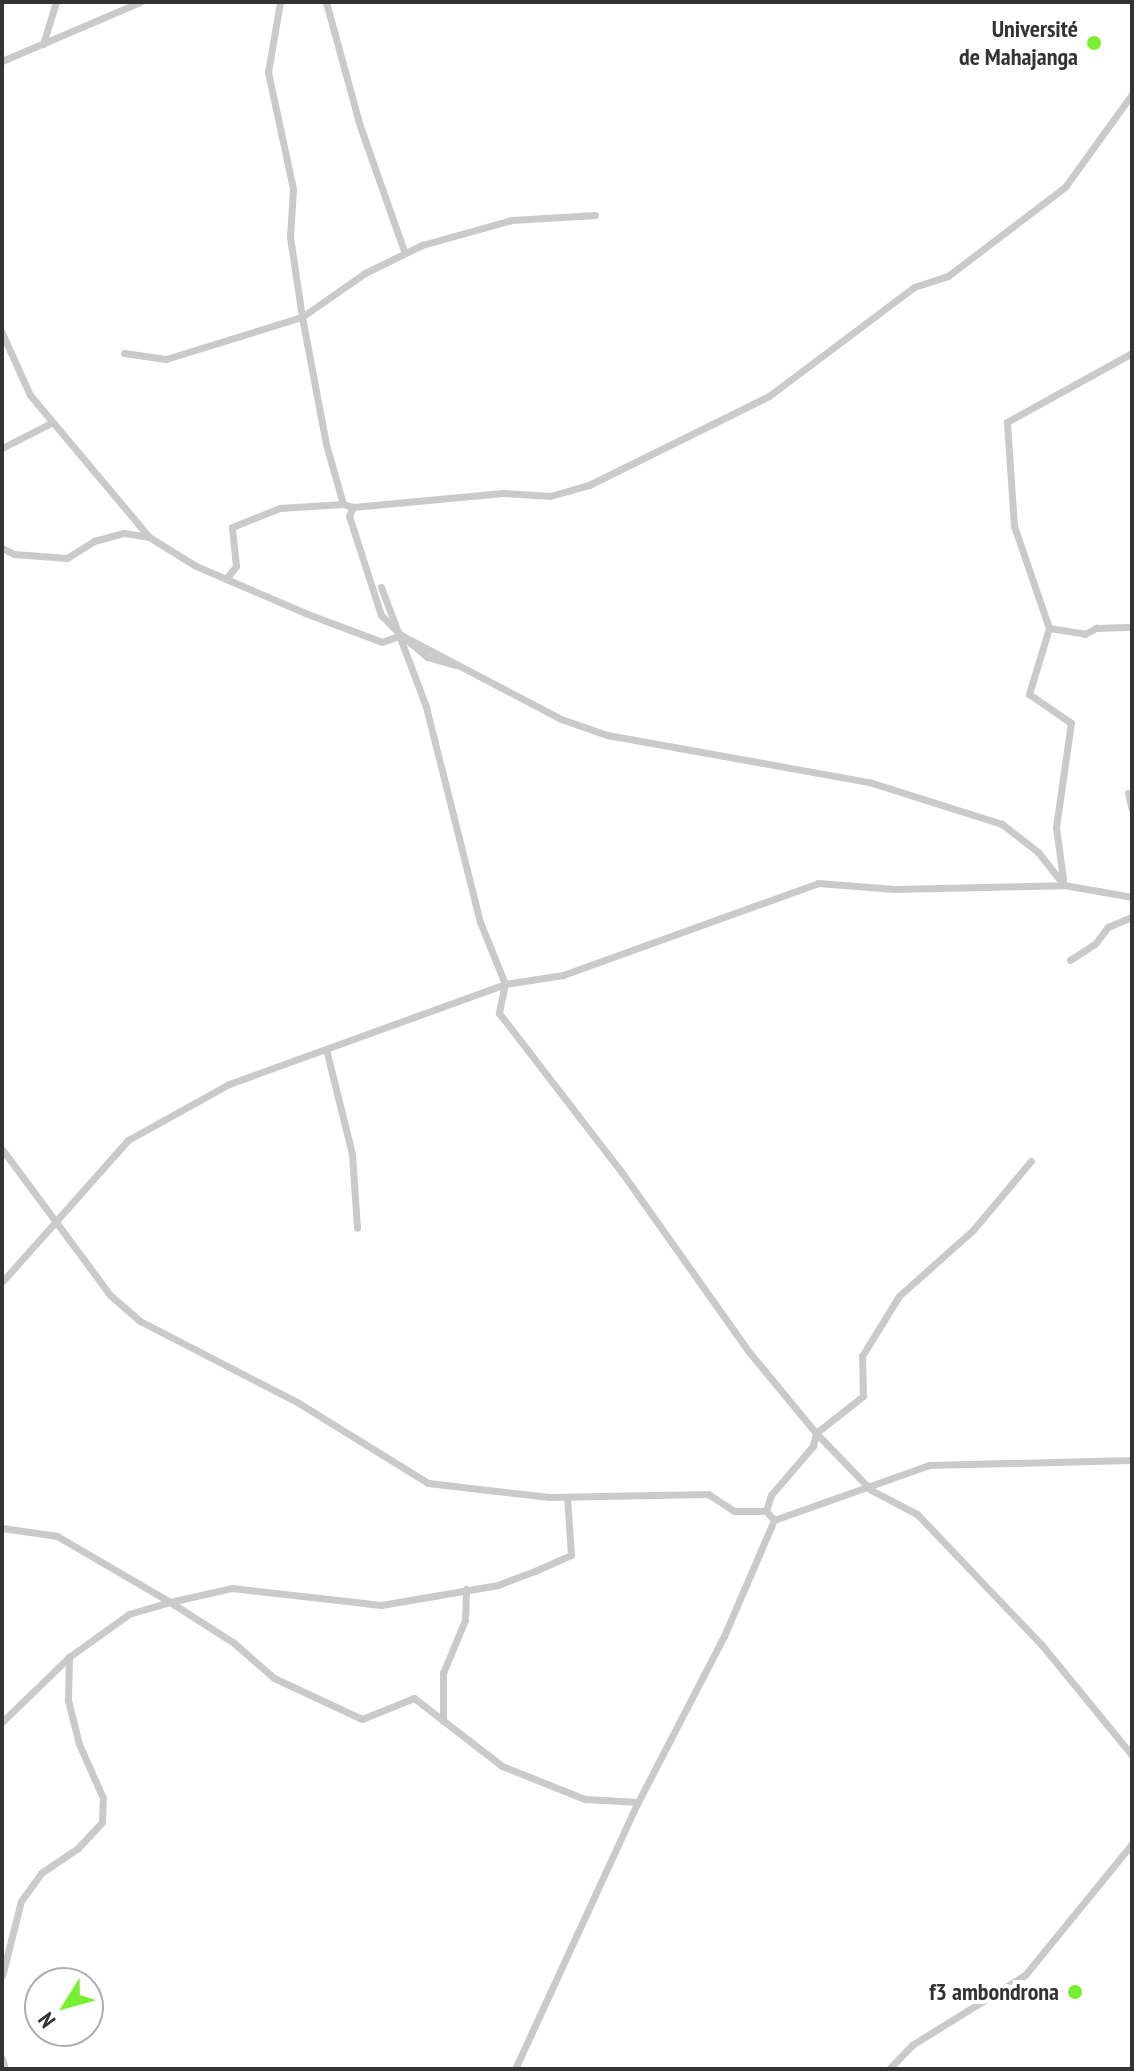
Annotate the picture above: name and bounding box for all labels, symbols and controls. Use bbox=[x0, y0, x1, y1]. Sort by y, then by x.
place label: Université de Mahajanga bbox=[959, 15, 1078, 71]
marker: Université de Mahajanga bbox=[1085, 34, 1103, 52]
north arrow bbox=[24, 1967, 104, 2047]
place label: f3 ambondrona bbox=[929, 1978, 1059, 2006]
marker: f3 ambondrona bbox=[1066, 1983, 1084, 2001]
text: N bbox=[32, 2007, 61, 2033]

